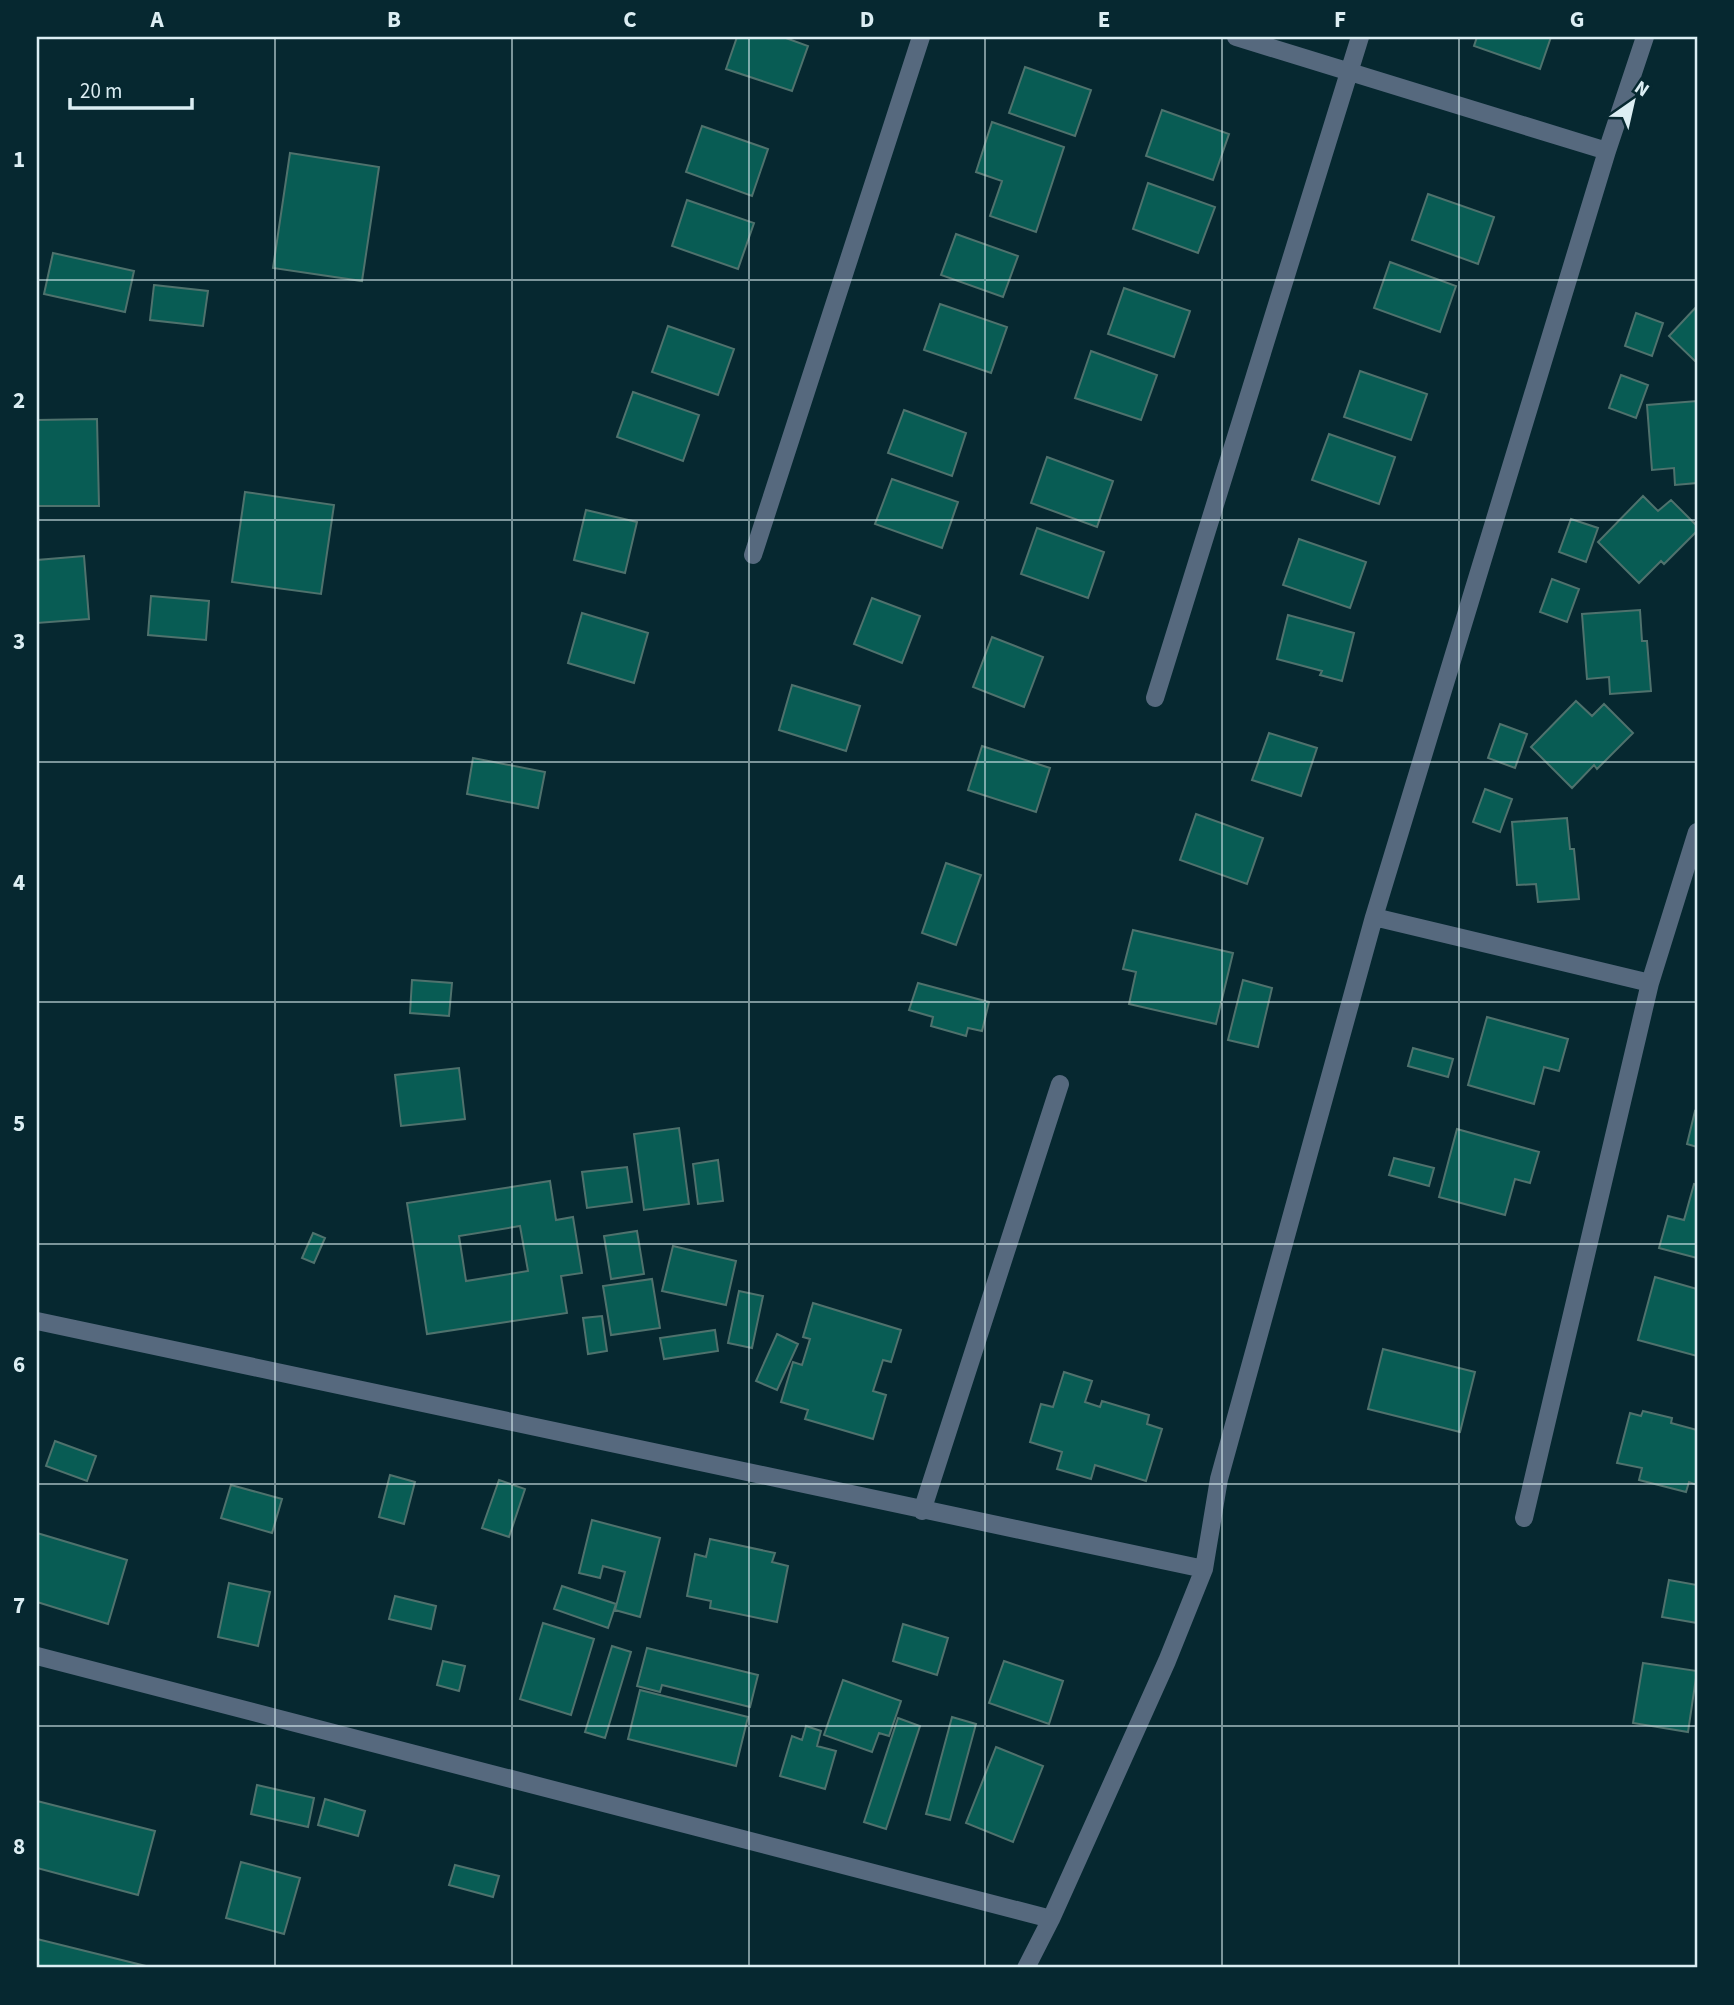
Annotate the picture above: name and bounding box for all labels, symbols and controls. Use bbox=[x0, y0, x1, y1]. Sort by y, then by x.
text: A bbox=[149, 3, 164, 36]
text: B bbox=[387, 3, 401, 36]
text: C bbox=[623, 3, 637, 36]
text: D bbox=[860, 3, 874, 36]
text: E bbox=[1098, 3, 1110, 36]
text: F bbox=[1334, 3, 1346, 36]
text: G bbox=[1570, 3, 1584, 36]
scale bar bbox=[70, 66, 192, 110]
north arrow bbox=[1598, 66, 1668, 136]
text: N bbox=[1629, 74, 1654, 104]
text: 20 m bbox=[80, 76, 122, 106]
text: 1 bbox=[13, 143, 25, 176]
text: 2 bbox=[13, 384, 25, 417]
text: 3 bbox=[13, 625, 25, 658]
text: 4 bbox=[13, 866, 25, 899]
text: 5 bbox=[13, 1107, 25, 1140]
text: 6 bbox=[13, 1348, 25, 1381]
text: 7 bbox=[13, 1589, 25, 1622]
text: 8 bbox=[13, 1830, 25, 1863]

